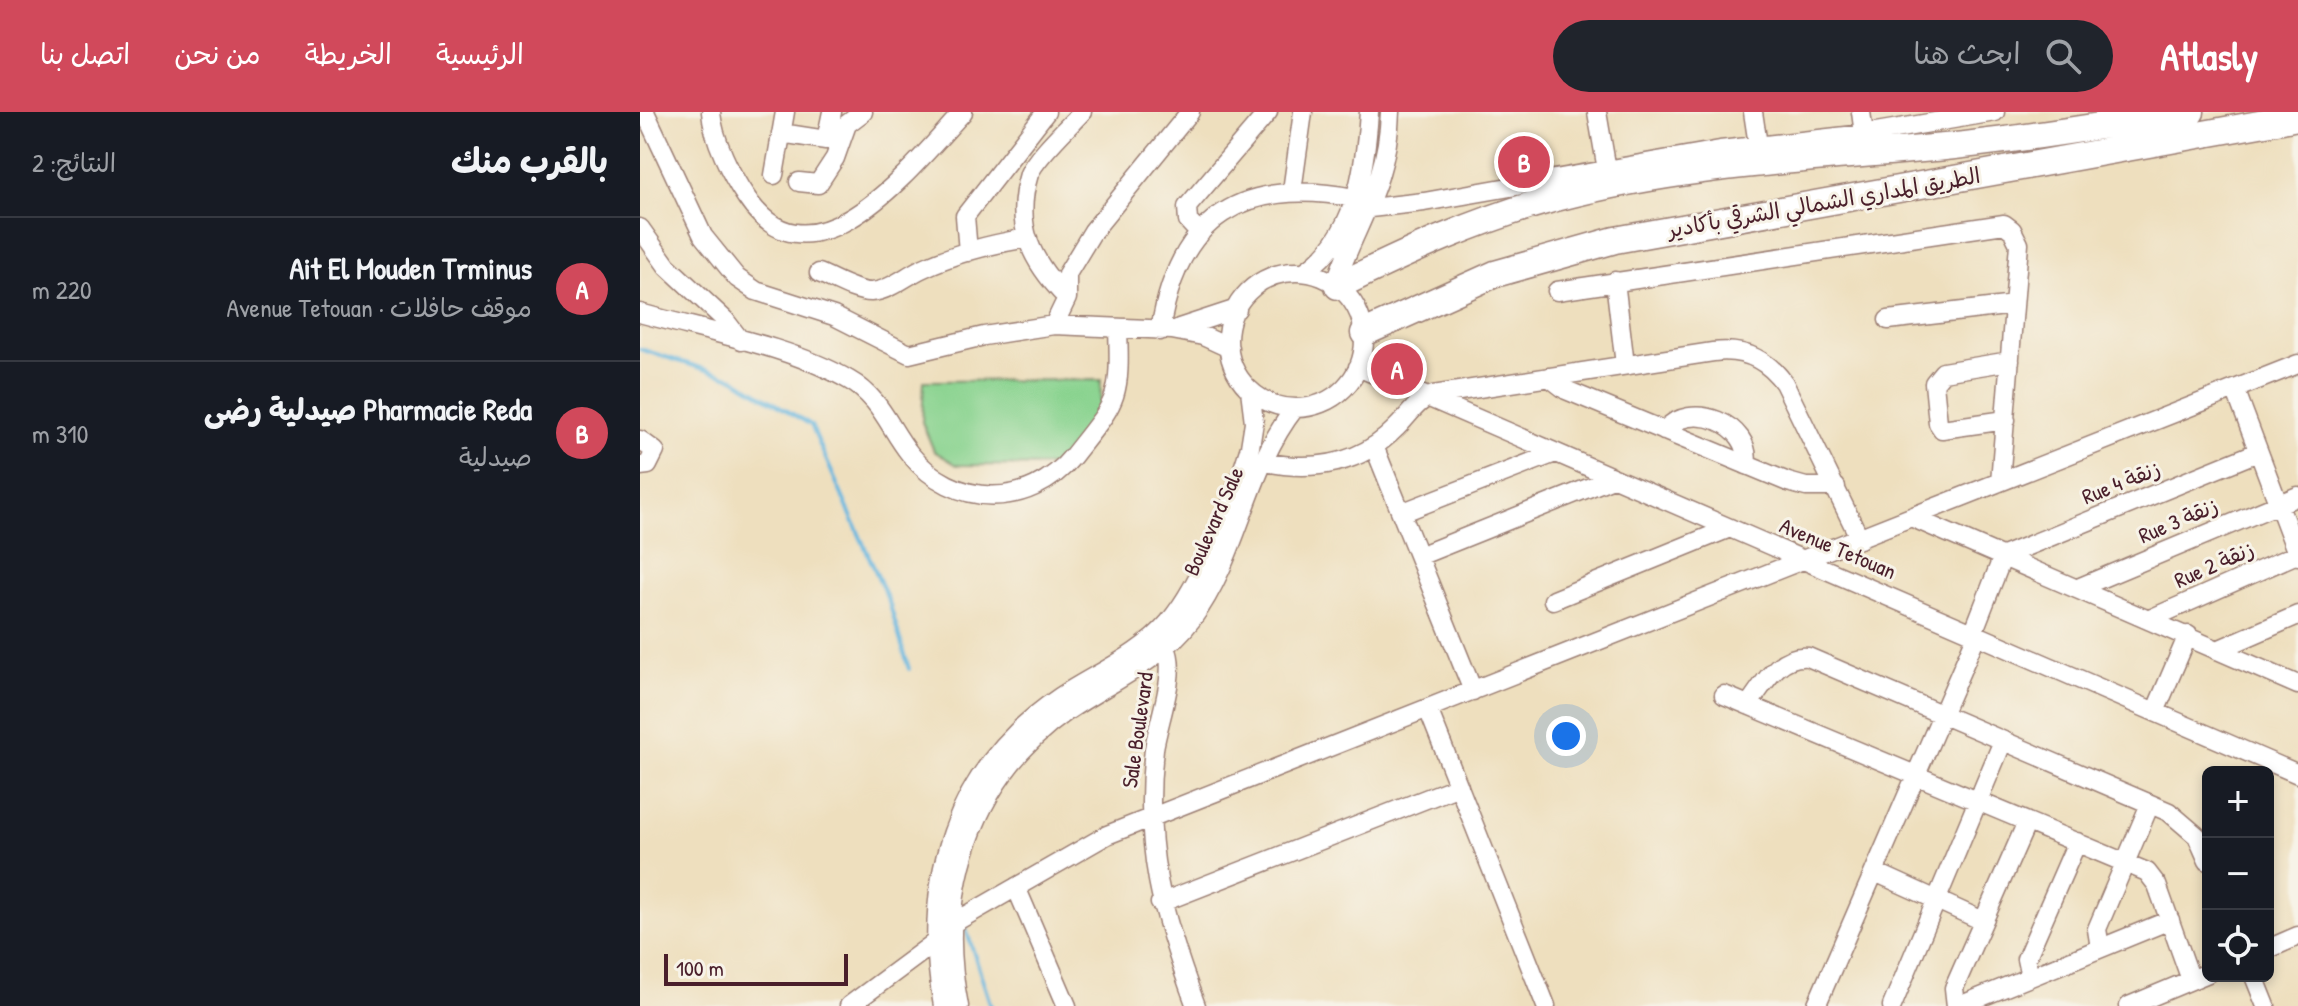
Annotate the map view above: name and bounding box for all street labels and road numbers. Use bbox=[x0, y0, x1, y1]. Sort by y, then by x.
street label: الطريق المداري الشمالي الشرقي بأكادير bbox=[1663, 160, 1983, 250]
street label: Rue 4 زنقة bbox=[2077, 453, 2165, 511]
street label: Boulevard Sale bbox=[1176, 462, 1250, 580]
street label: Rue 3 زنقة bbox=[2134, 490, 2222, 550]
street label: Avenue Tetouan bbox=[1775, 510, 1901, 586]
street label: Rue 2 زنقة bbox=[2170, 533, 2258, 595]
street label: Sale Boulevard bbox=[1114, 670, 1160, 790]

